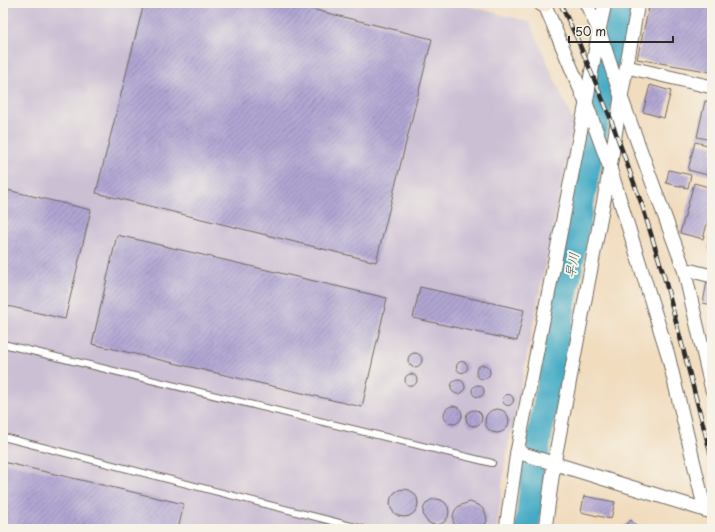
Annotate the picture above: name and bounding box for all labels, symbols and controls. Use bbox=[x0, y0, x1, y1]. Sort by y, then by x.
scale bar bbox=[569, 18, 673, 44]
text: 50 m bbox=[575, 22, 606, 40]
water label: 早川 bbox=[559, 251, 583, 279]

